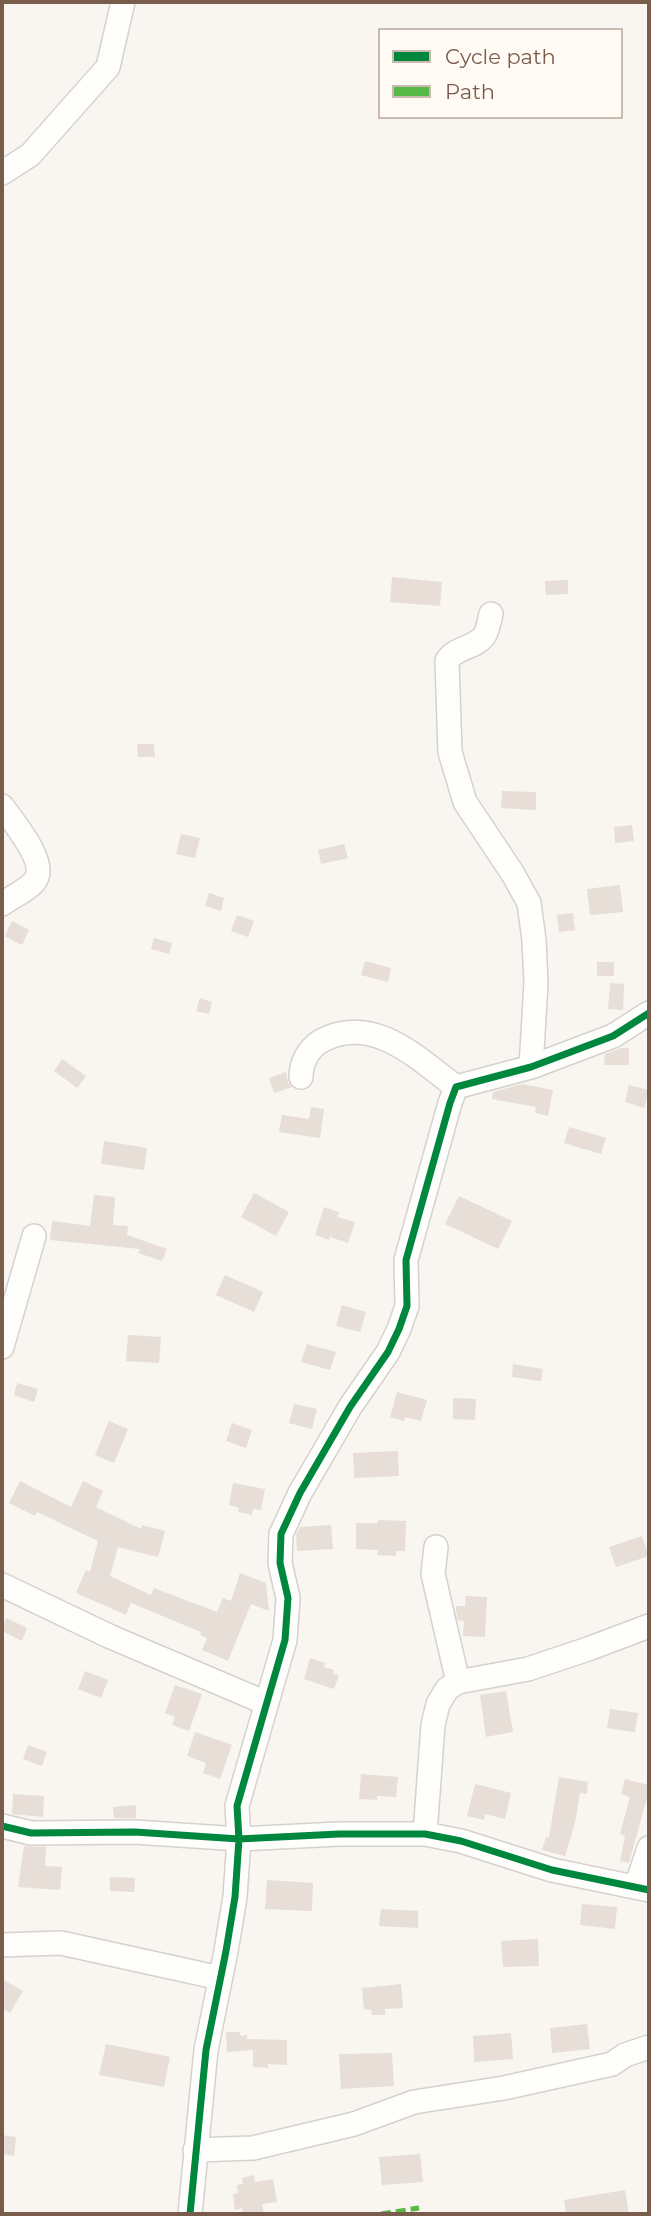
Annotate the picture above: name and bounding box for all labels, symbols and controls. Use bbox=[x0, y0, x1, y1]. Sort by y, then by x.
legend bbox=[378, 28, 623, 119]
text: Cycle path bbox=[445, 44, 556, 69]
text: Path bbox=[445, 79, 495, 104]

